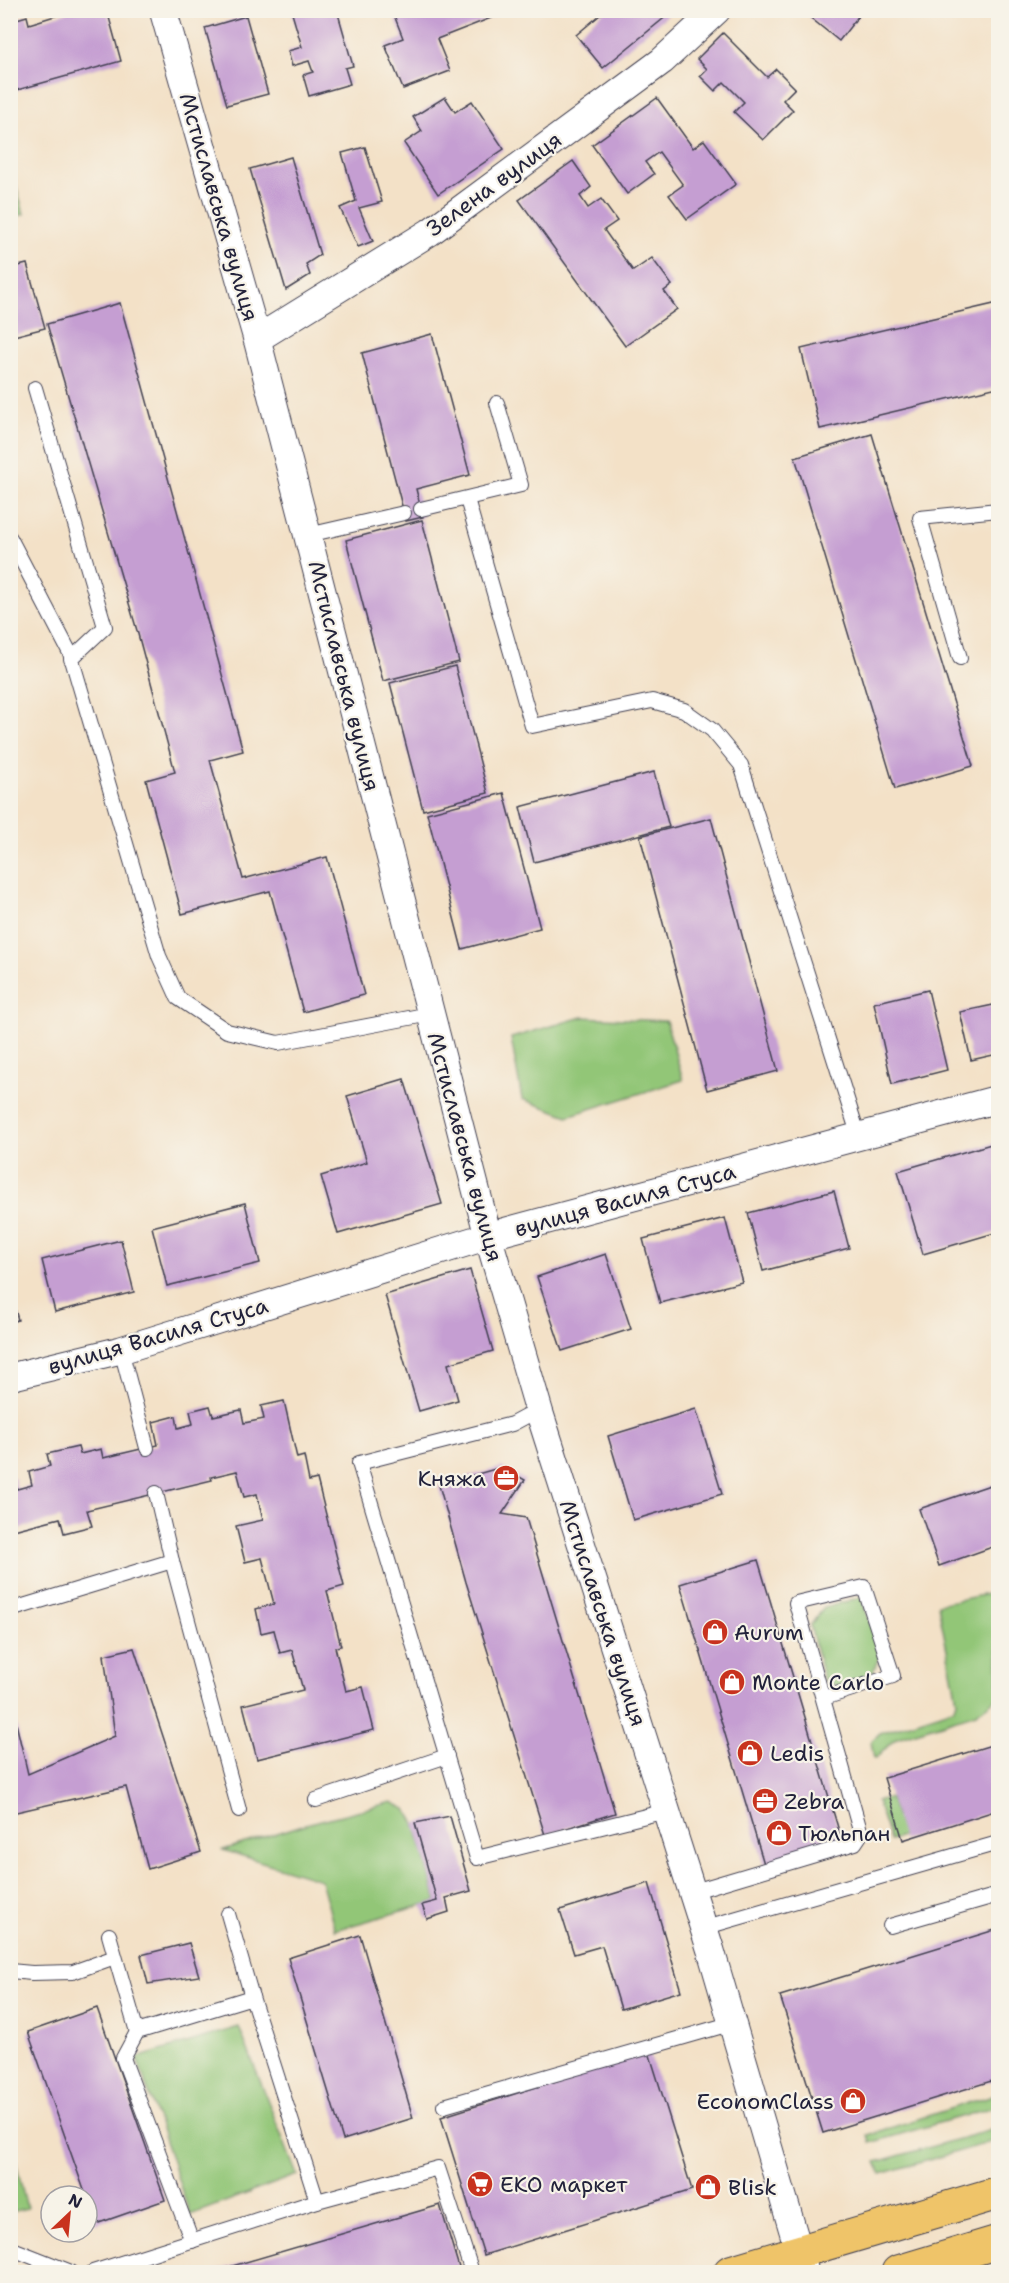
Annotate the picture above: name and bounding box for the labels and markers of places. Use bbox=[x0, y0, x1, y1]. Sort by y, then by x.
office icon: Княжа bbox=[491, 1463, 521, 1493]
place label: Княжа bbox=[417, 1464, 486, 1493]
shop icon: Aurum bbox=[700, 1617, 730, 1647]
place label: Aurum bbox=[734, 1618, 804, 1647]
shop icon: Monte Carlo bbox=[717, 1667, 747, 1697]
place label: Monte Carlo bbox=[752, 1668, 884, 1697]
shop icon: Ledis bbox=[735, 1738, 765, 1768]
place label: Ledis bbox=[770, 1739, 824, 1768]
office icon: Zebra bbox=[750, 1786, 780, 1816]
place label: Zebra bbox=[784, 1787, 845, 1816]
shop icon: Тюльпан bbox=[764, 1818, 794, 1848]
place label: Тюльпан bbox=[798, 1819, 890, 1848]
shop icon: EconomClass bbox=[838, 2086, 868, 2116]
place label: EconomClass bbox=[697, 2087, 834, 2116]
supermarket icon: ЕКО маркет bbox=[465, 2169, 495, 2199]
place label: ЕКО маркет bbox=[500, 2170, 628, 2199]
shop icon: Blisk bbox=[693, 2172, 723, 2202]
place label: Blisk bbox=[728, 2173, 777, 2202]

